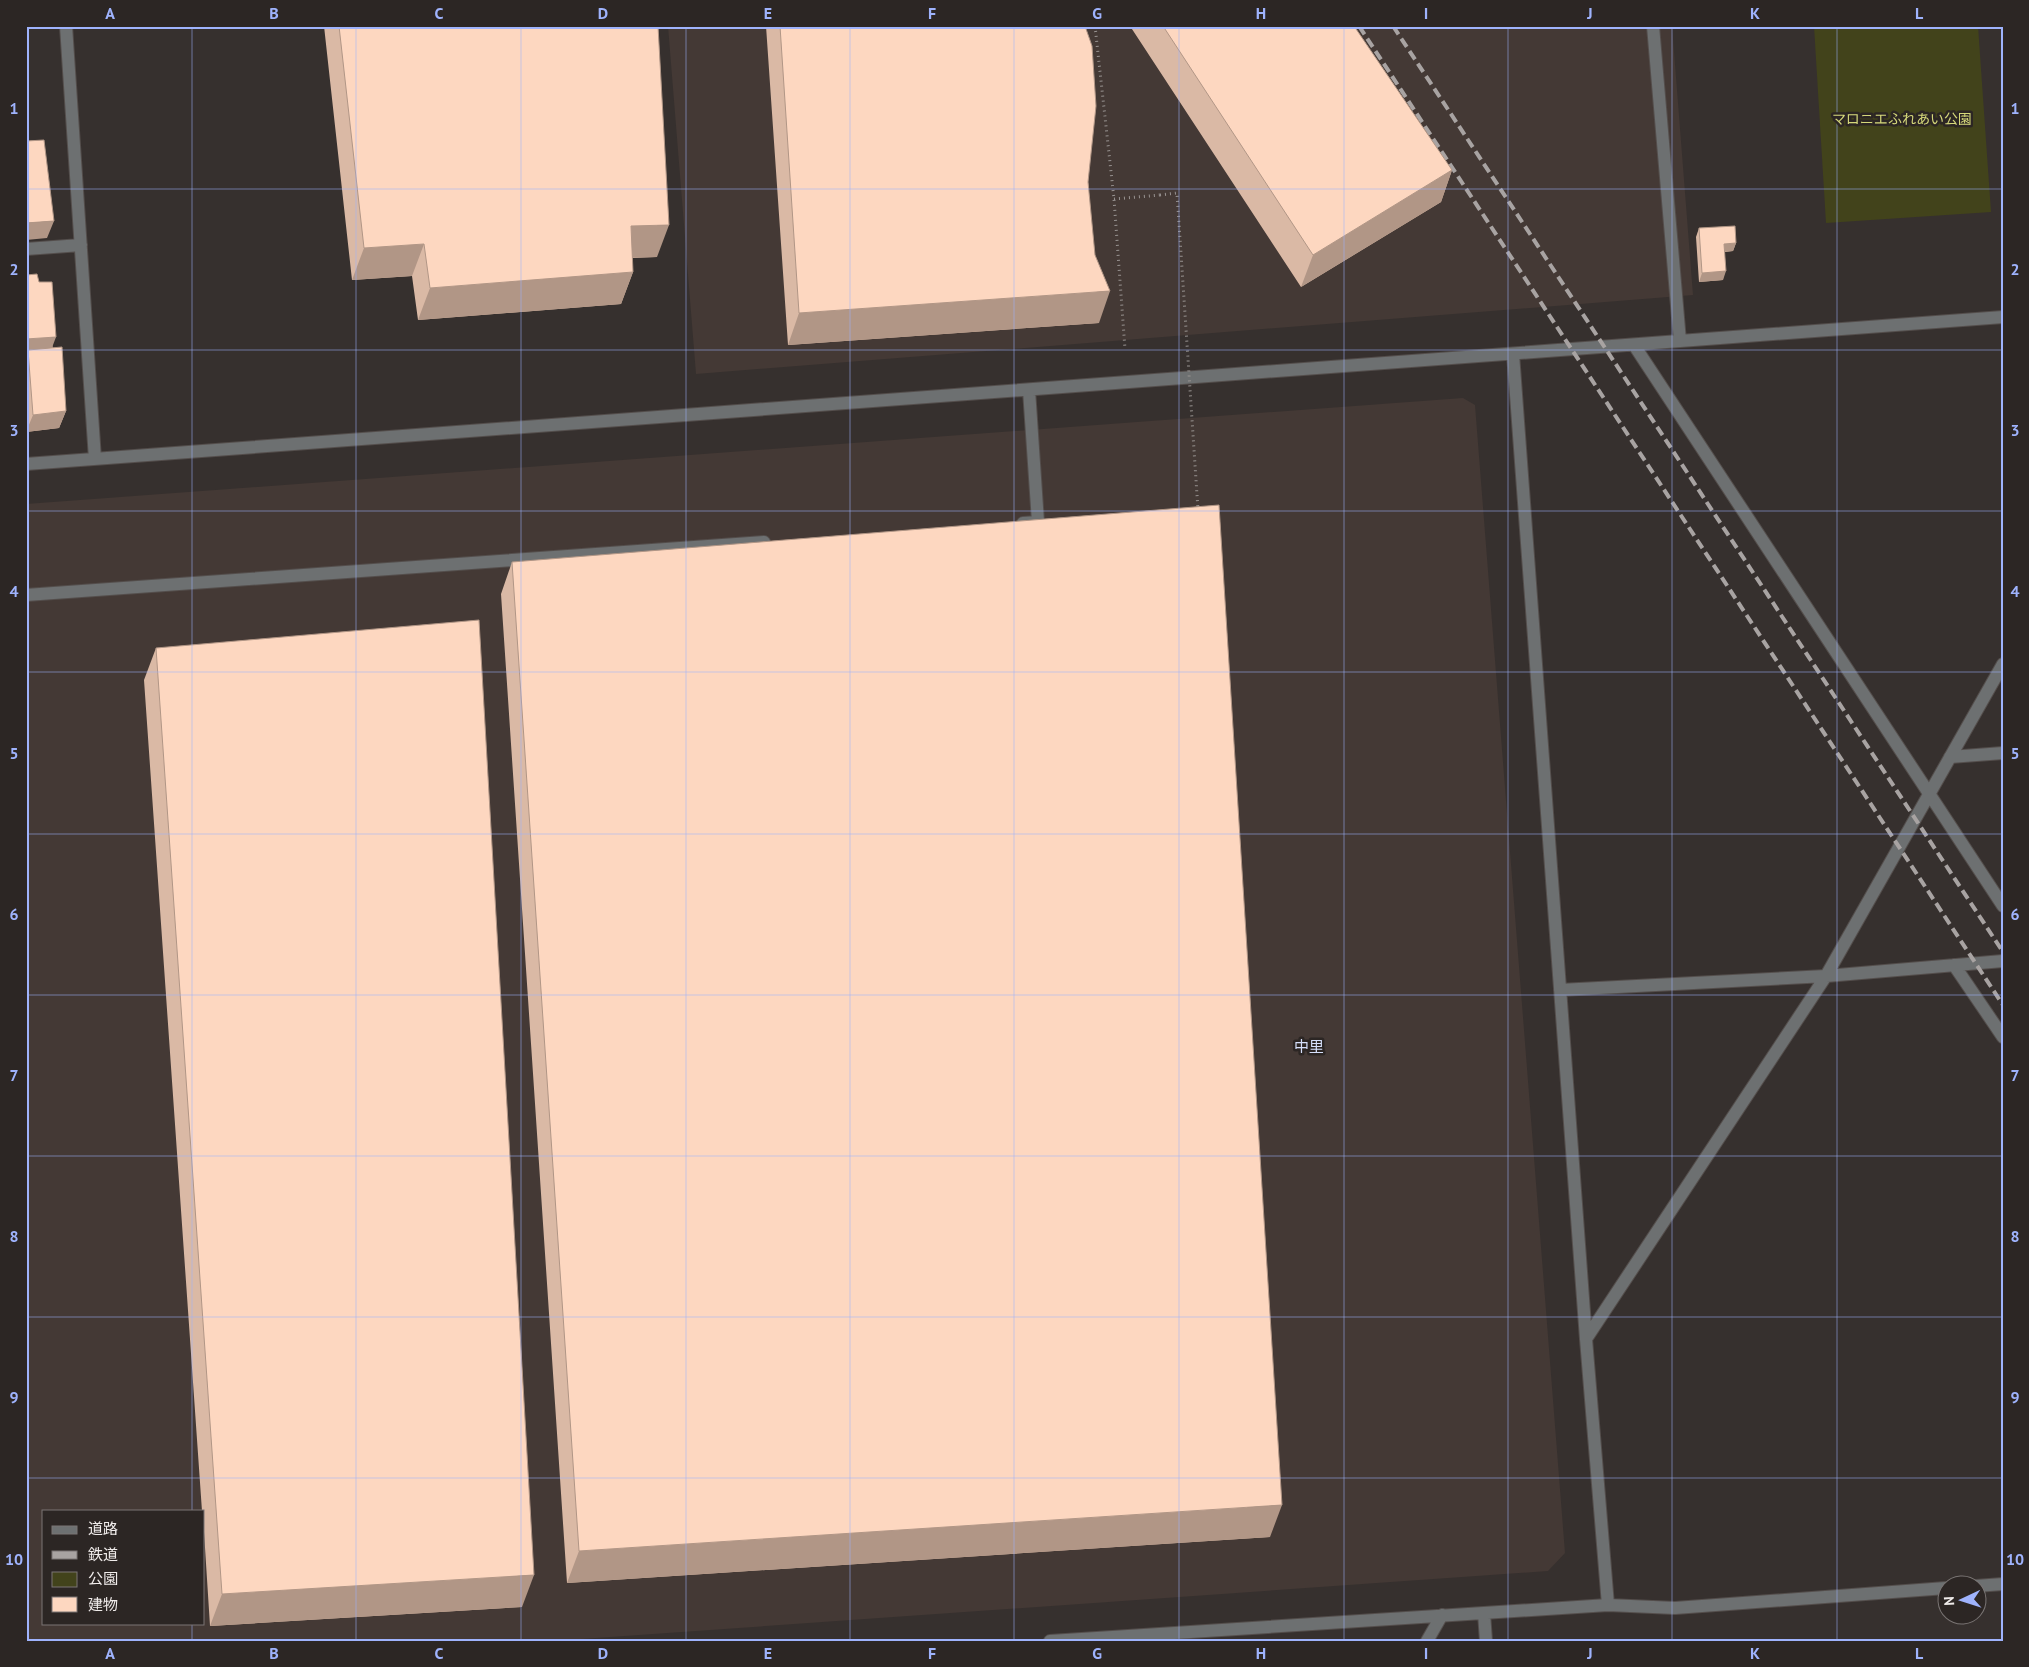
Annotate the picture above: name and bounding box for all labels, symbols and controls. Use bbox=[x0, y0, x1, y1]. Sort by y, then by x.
text: A bbox=[105, 3, 115, 23]
text: B bbox=[269, 3, 279, 23]
text: C bbox=[435, 3, 444, 23]
text: D bbox=[598, 3, 608, 23]
text: E bbox=[764, 3, 772, 23]
text: F bbox=[928, 3, 936, 23]
text: G bbox=[1092, 3, 1102, 23]
text: H bbox=[1256, 3, 1266, 23]
text: I bbox=[1424, 3, 1428, 23]
text: J bbox=[1586, 3, 1593, 23]
text: K bbox=[1750, 3, 1760, 23]
text: L bbox=[1915, 3, 1924, 23]
text: 1 bbox=[9, 98, 19, 118]
text: 1 bbox=[2010, 98, 2020, 118]
park label: マロニエふれあい公園 bbox=[1832, 110, 1972, 128]
text: 2 bbox=[9, 259, 19, 279]
text: 2 bbox=[2010, 259, 2020, 279]
text: 3 bbox=[9, 420, 19, 440]
text: 3 bbox=[2010, 420, 2020, 440]
text: 4 bbox=[9, 581, 19, 601]
text: 4 bbox=[2010, 581, 2020, 601]
text: 5 bbox=[9, 743, 19, 763]
text: 5 bbox=[2010, 743, 2020, 763]
text: 6 bbox=[9, 904, 19, 924]
text: 6 bbox=[2010, 904, 2020, 924]
district label: 中里 bbox=[1294, 1037, 1324, 1056]
text: 7 bbox=[9, 1065, 19, 1085]
text: 7 bbox=[2010, 1065, 2020, 1085]
text: 8 bbox=[9, 1226, 19, 1246]
text: 8 bbox=[2010, 1226, 2020, 1246]
text: 9 bbox=[9, 1387, 19, 1407]
text: 9 bbox=[2010, 1387, 2020, 1407]
legend bbox=[42, 1510, 205, 1624]
text: 道路 bbox=[88, 1519, 118, 1538]
text: 鉄道 bbox=[88, 1545, 118, 1564]
text: 10 bbox=[5, 1549, 23, 1569]
text: 10 bbox=[2006, 1549, 2024, 1569]
text: 公園 bbox=[88, 1569, 118, 1588]
north arrow bbox=[1936, 1574, 1986, 1624]
text: 建物 bbox=[88, 1595, 118, 1614]
text: N bbox=[1940, 1596, 1958, 1606]
text: A bbox=[105, 1643, 115, 1663]
text: B bbox=[269, 1643, 279, 1663]
text: C bbox=[435, 1643, 444, 1663]
text: D bbox=[598, 1643, 608, 1663]
text: E bbox=[764, 1643, 772, 1663]
text: F bbox=[928, 1643, 936, 1663]
text: G bbox=[1092, 1643, 1102, 1663]
text: H bbox=[1256, 1643, 1266, 1663]
text: I bbox=[1424, 1643, 1428, 1663]
text: J bbox=[1586, 1643, 1593, 1663]
text: K bbox=[1750, 1643, 1760, 1663]
text: L bbox=[1915, 1643, 1924, 1663]

